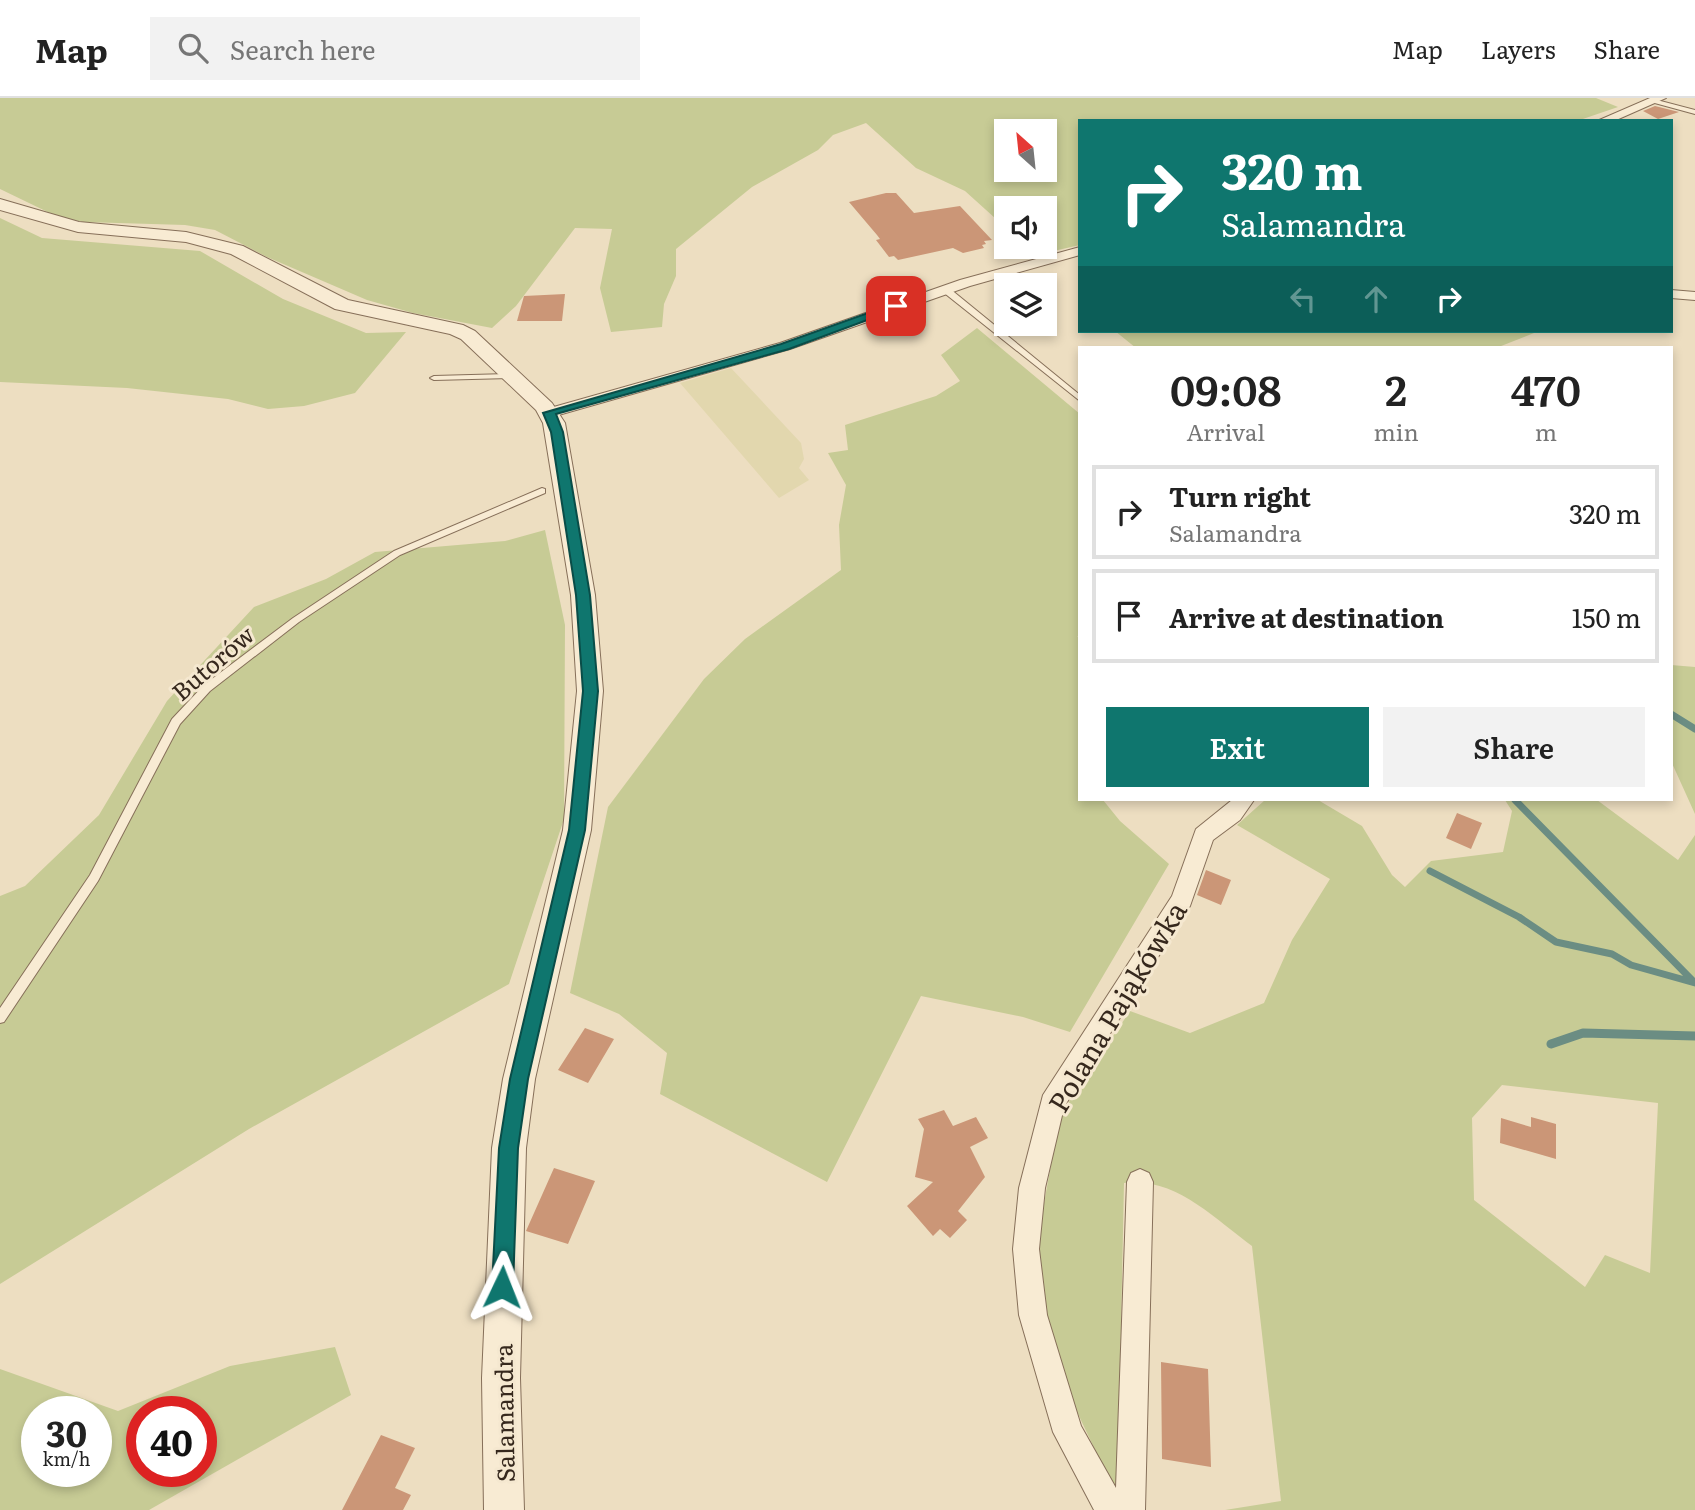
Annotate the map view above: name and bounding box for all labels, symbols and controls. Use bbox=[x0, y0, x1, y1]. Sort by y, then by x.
search box bbox=[150, 17, 640, 80]
text: Map bbox=[35, 24, 108, 73]
icon: search bbox=[174, 29, 212, 67]
text: Search here bbox=[230, 29, 376, 68]
text: Map bbox=[1392, 31, 1443, 66]
text: Layers bbox=[1481, 31, 1555, 66]
text: Share bbox=[1593, 31, 1660, 66]
north arrow bbox=[994, 119, 1057, 182]
map controls bbox=[994, 119, 1057, 336]
text: 320 m bbox=[1221, 132, 1363, 205]
icon: right bbox=[1106, 147, 1197, 238]
button: sound bbox=[994, 196, 1057, 259]
text: Salamandra bbox=[1221, 199, 1405, 247]
button: layers bbox=[994, 273, 1057, 336]
pin bbox=[866, 276, 926, 336]
icon: left bbox=[1284, 280, 1322, 318]
icon: ahead bbox=[1357, 280, 1395, 318]
icon: right bbox=[1430, 280, 1468, 318]
icon: arrive bbox=[877, 287, 915, 325]
text: 09:08 bbox=[1170, 357, 1282, 419]
text: 2 bbox=[1385, 357, 1407, 419]
text: 470 bbox=[1511, 357, 1581, 419]
text: Arrival bbox=[1187, 414, 1265, 448]
text: min bbox=[1374, 414, 1419, 448]
text: m bbox=[1535, 414, 1557, 448]
text: Turn right bbox=[1169, 476, 1311, 515]
icon: right bbox=[1110, 493, 1148, 531]
text: 320 m bbox=[1569, 493, 1641, 532]
text: Salamandra bbox=[1169, 515, 1302, 549]
icon: arrive bbox=[1110, 597, 1148, 635]
text: Arrive at destination bbox=[1169, 597, 1444, 636]
text: 150 m bbox=[1572, 597, 1641, 636]
street label: Butorów bbox=[163, 616, 261, 708]
button: Exit bbox=[1106, 707, 1369, 787]
button: Share bbox=[1383, 707, 1645, 787]
street label: Polana Pająkówka bbox=[1036, 892, 1196, 1120]
position arrow bbox=[465, 1250, 539, 1324]
street label: Salamandra bbox=[484, 1343, 522, 1482]
speed limit sign: 40 bbox=[126, 1396, 217, 1487]
text: 30 bbox=[46, 1406, 87, 1458]
text: km/h bbox=[43, 1445, 90, 1472]

